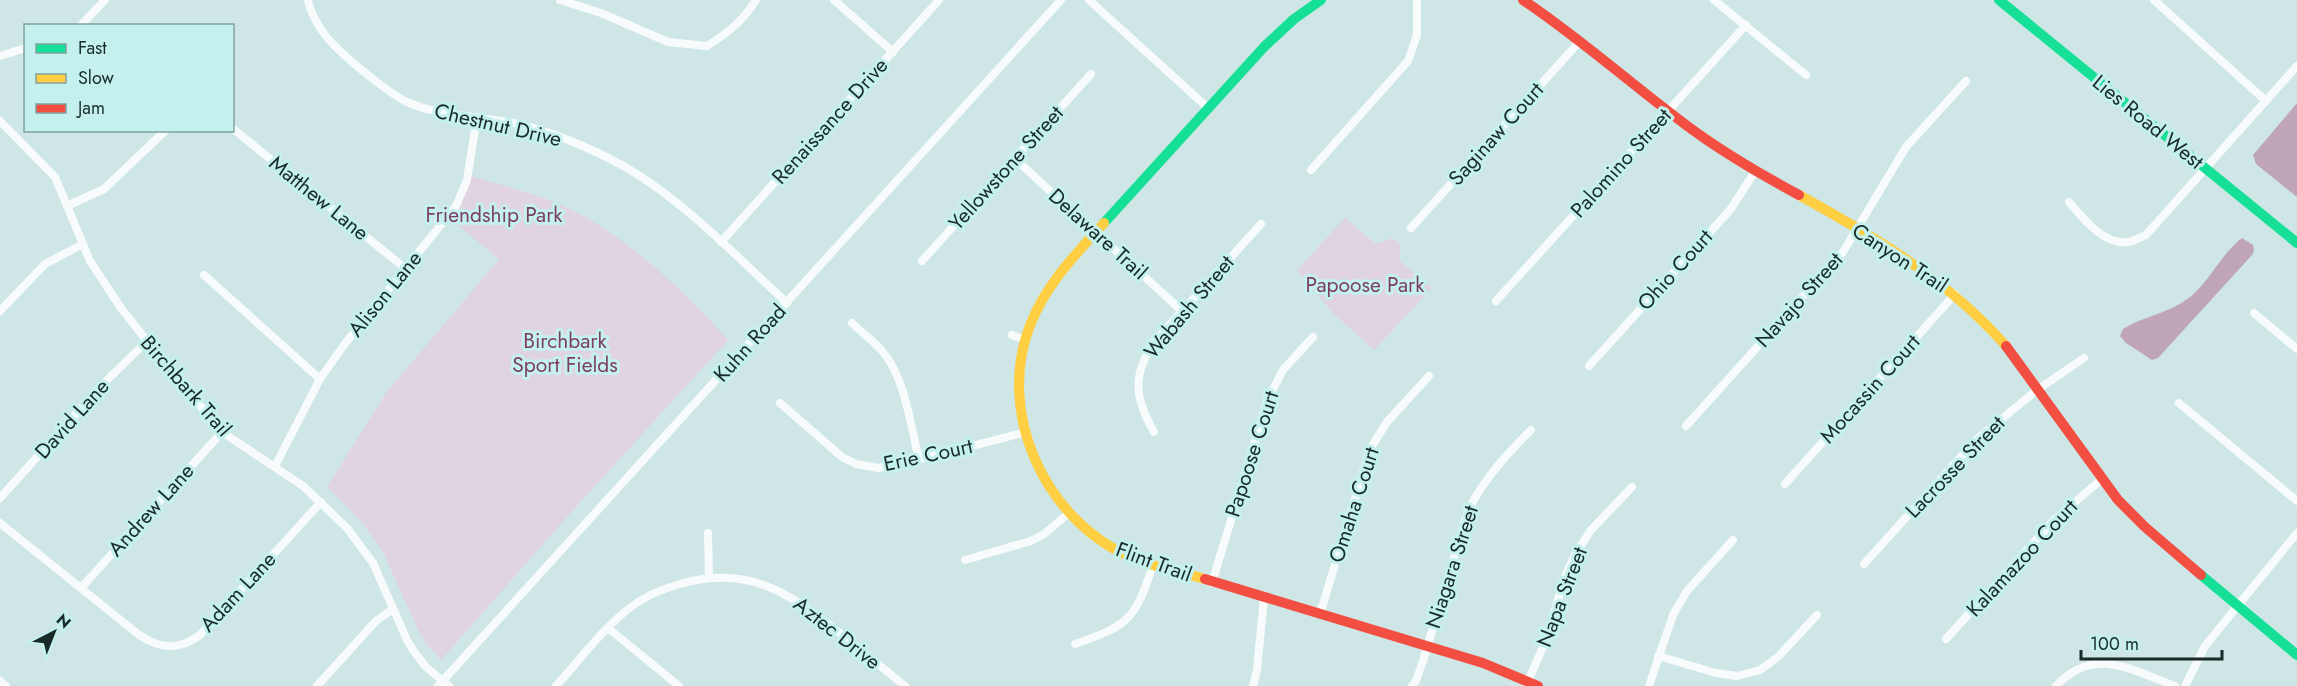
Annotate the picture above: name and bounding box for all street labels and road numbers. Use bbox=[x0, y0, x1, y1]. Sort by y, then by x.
street label: Renaissance Drive bbox=[765, 51, 895, 191]
street label: Lies Road West bbox=[2086, 68, 2210, 176]
street label: Saginaw Court bbox=[1441, 76, 1551, 192]
street label: Chestnut Drive bbox=[431, 96, 565, 154]
street label: Yellowstone Street bbox=[942, 99, 1070, 237]
street label: Palomino Street bbox=[1564, 102, 1678, 224]
street label: Matthew Lane bbox=[263, 148, 375, 248]
street label: Delaware Trail bbox=[1042, 181, 1154, 287]
street label: Canyon Trail bbox=[1846, 216, 1954, 300]
street label: Ohio Court bbox=[1630, 223, 1720, 317]
street label: Alison Lane bbox=[341, 244, 429, 343]
street label: Navajo Street bbox=[1748, 246, 1850, 354]
street label: Wabash Street bbox=[1137, 249, 1241, 365]
street label: Kuhn Road bbox=[707, 297, 793, 389]
street label: Mocassin Court bbox=[1813, 328, 1927, 450]
street label: Birchbark Trail bbox=[133, 329, 239, 443]
street label: David Lane bbox=[28, 372, 116, 466]
street label: Papoose Court bbox=[1218, 387, 1286, 521]
street label: Lacrosse Street bbox=[1898, 409, 2012, 525]
street label: Erie Court bbox=[881, 431, 975, 479]
street label: Omaha Court bbox=[1321, 443, 1387, 567]
street label: Andrew Lane bbox=[101, 457, 201, 563]
street label: Kalamazoo Court bbox=[1960, 493, 2084, 623]
street label: Niagara Street bbox=[1418, 502, 1486, 632]
street label: Flint Trail bbox=[1112, 534, 1196, 590]
street label: Napa Street bbox=[1529, 543, 1595, 651]
street label: Adam Lane bbox=[193, 545, 283, 639]
street label: Aztec Drive bbox=[787, 589, 887, 677]

